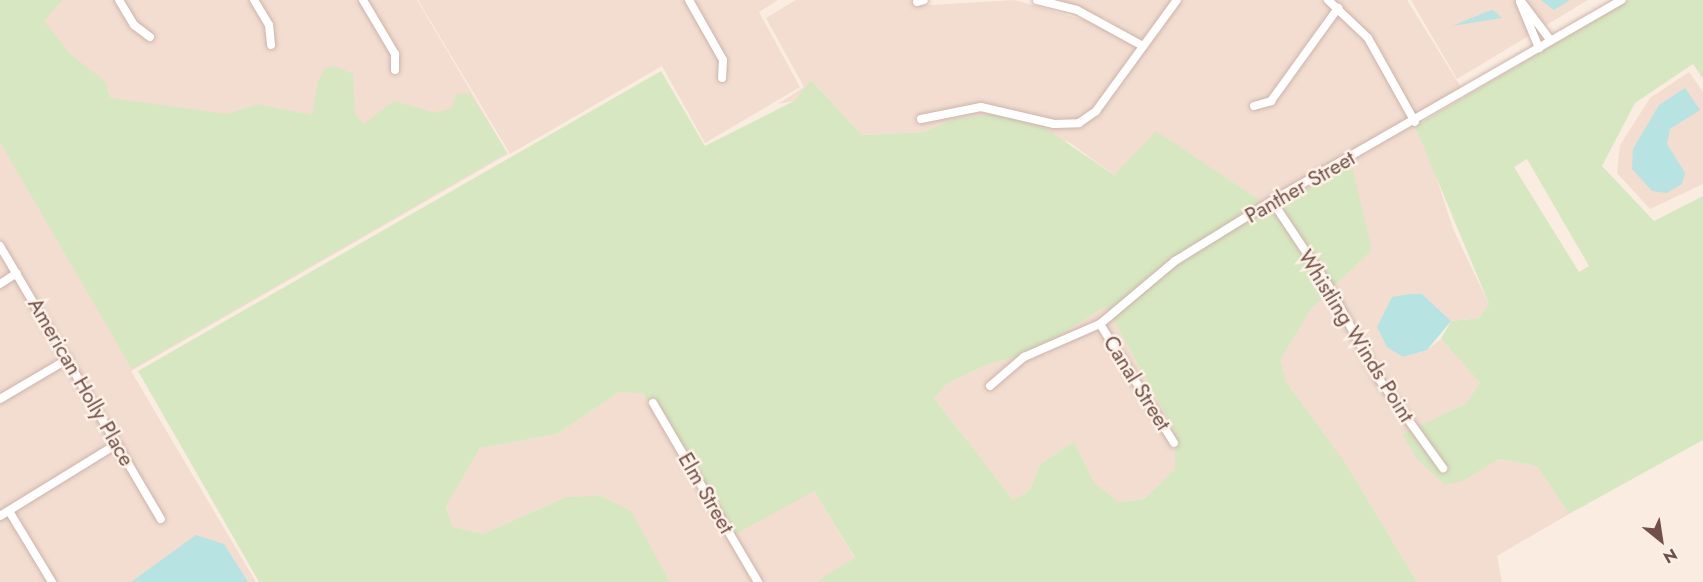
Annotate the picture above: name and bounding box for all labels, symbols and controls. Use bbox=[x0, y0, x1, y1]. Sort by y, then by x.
street label: Panther Street bbox=[1241, 145, 1359, 229]
street label: Whistling Winds Point bbox=[1293, 245, 1419, 427]
street label: American Holly Place bbox=[23, 293, 139, 471]
street label: Canal Street bbox=[1098, 331, 1176, 435]
street label: Elm Street bbox=[673, 448, 739, 538]
north arrow bbox=[1631, 510, 1691, 570]
text: N bbox=[1659, 543, 1682, 569]

